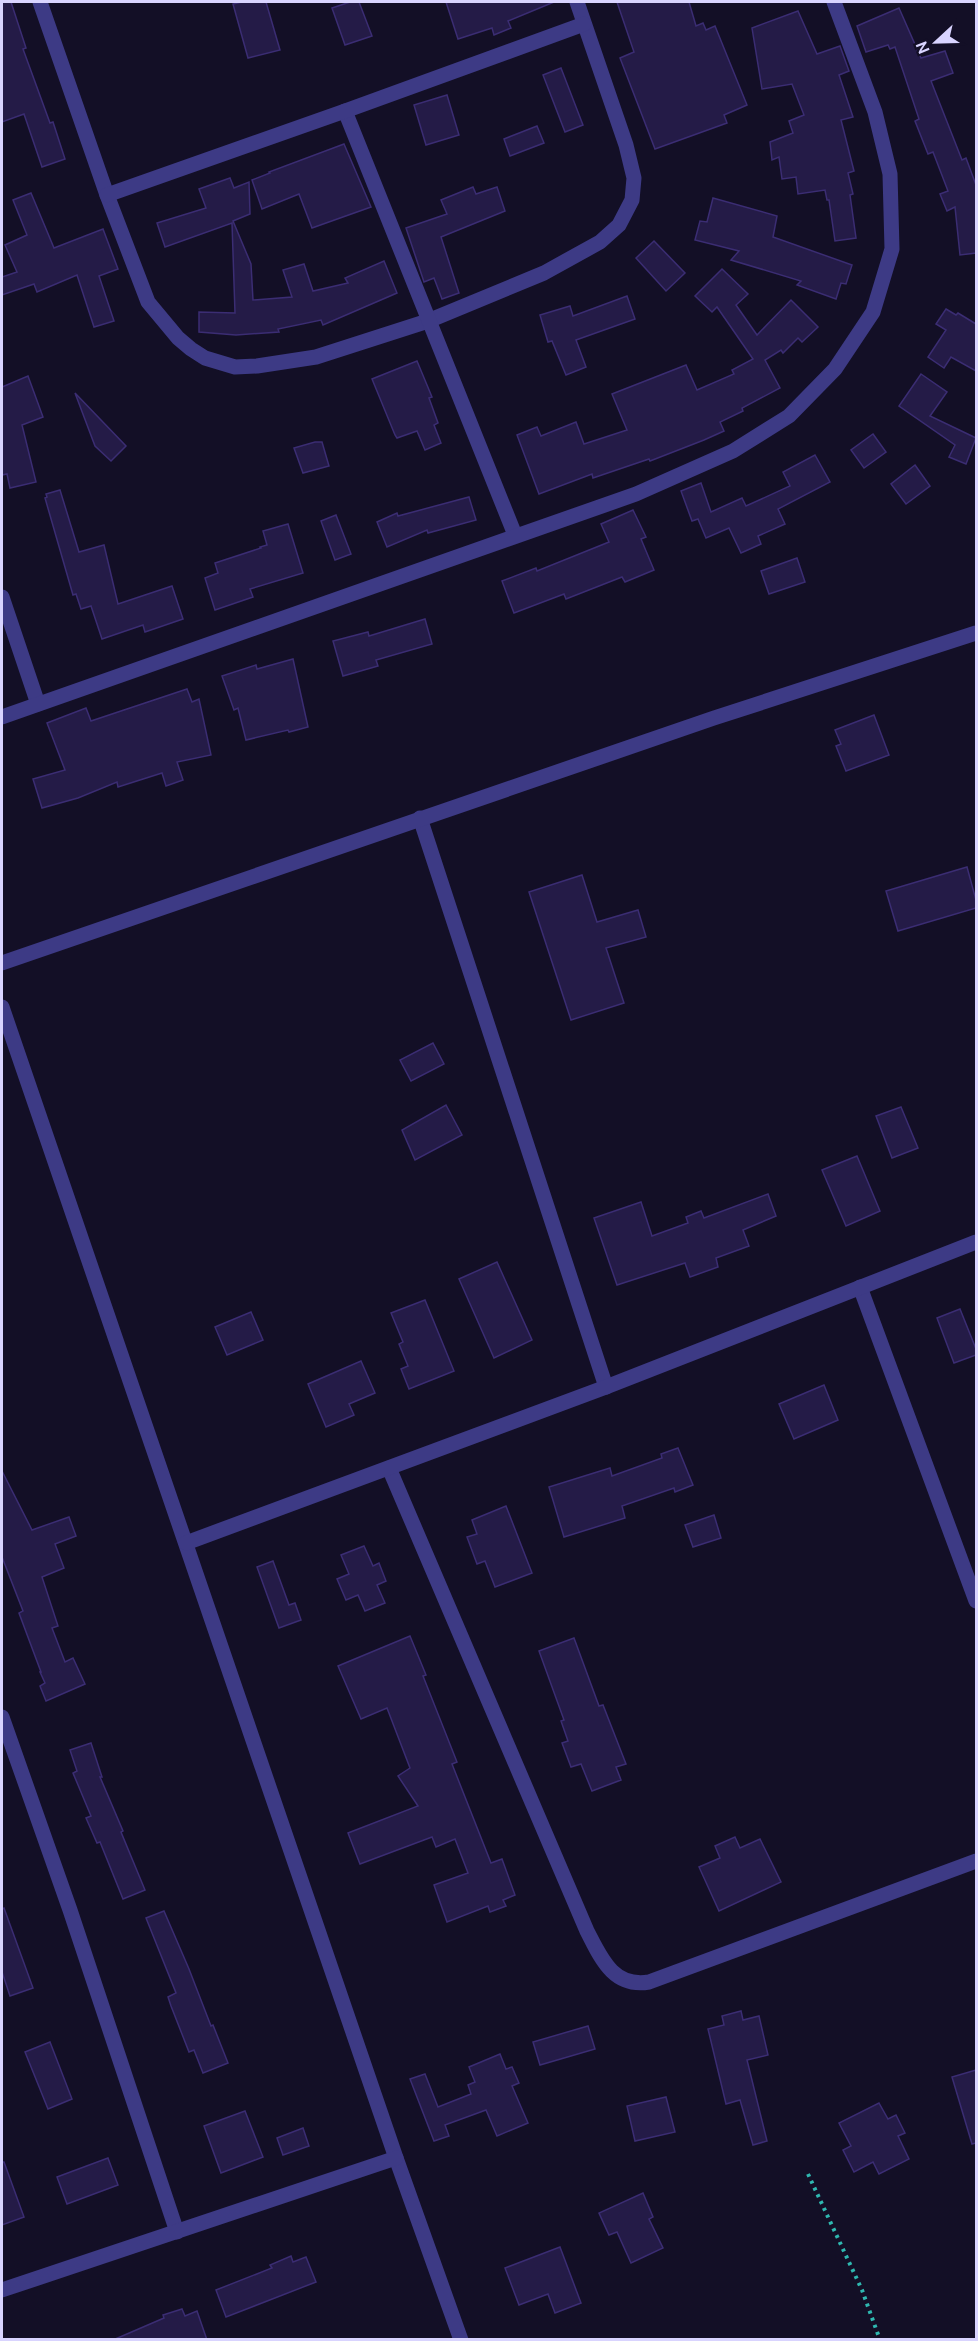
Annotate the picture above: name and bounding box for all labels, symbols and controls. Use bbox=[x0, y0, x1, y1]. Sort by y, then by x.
north arrow bbox=[906, 12, 966, 72]
text: N bbox=[912, 39, 933, 57]

